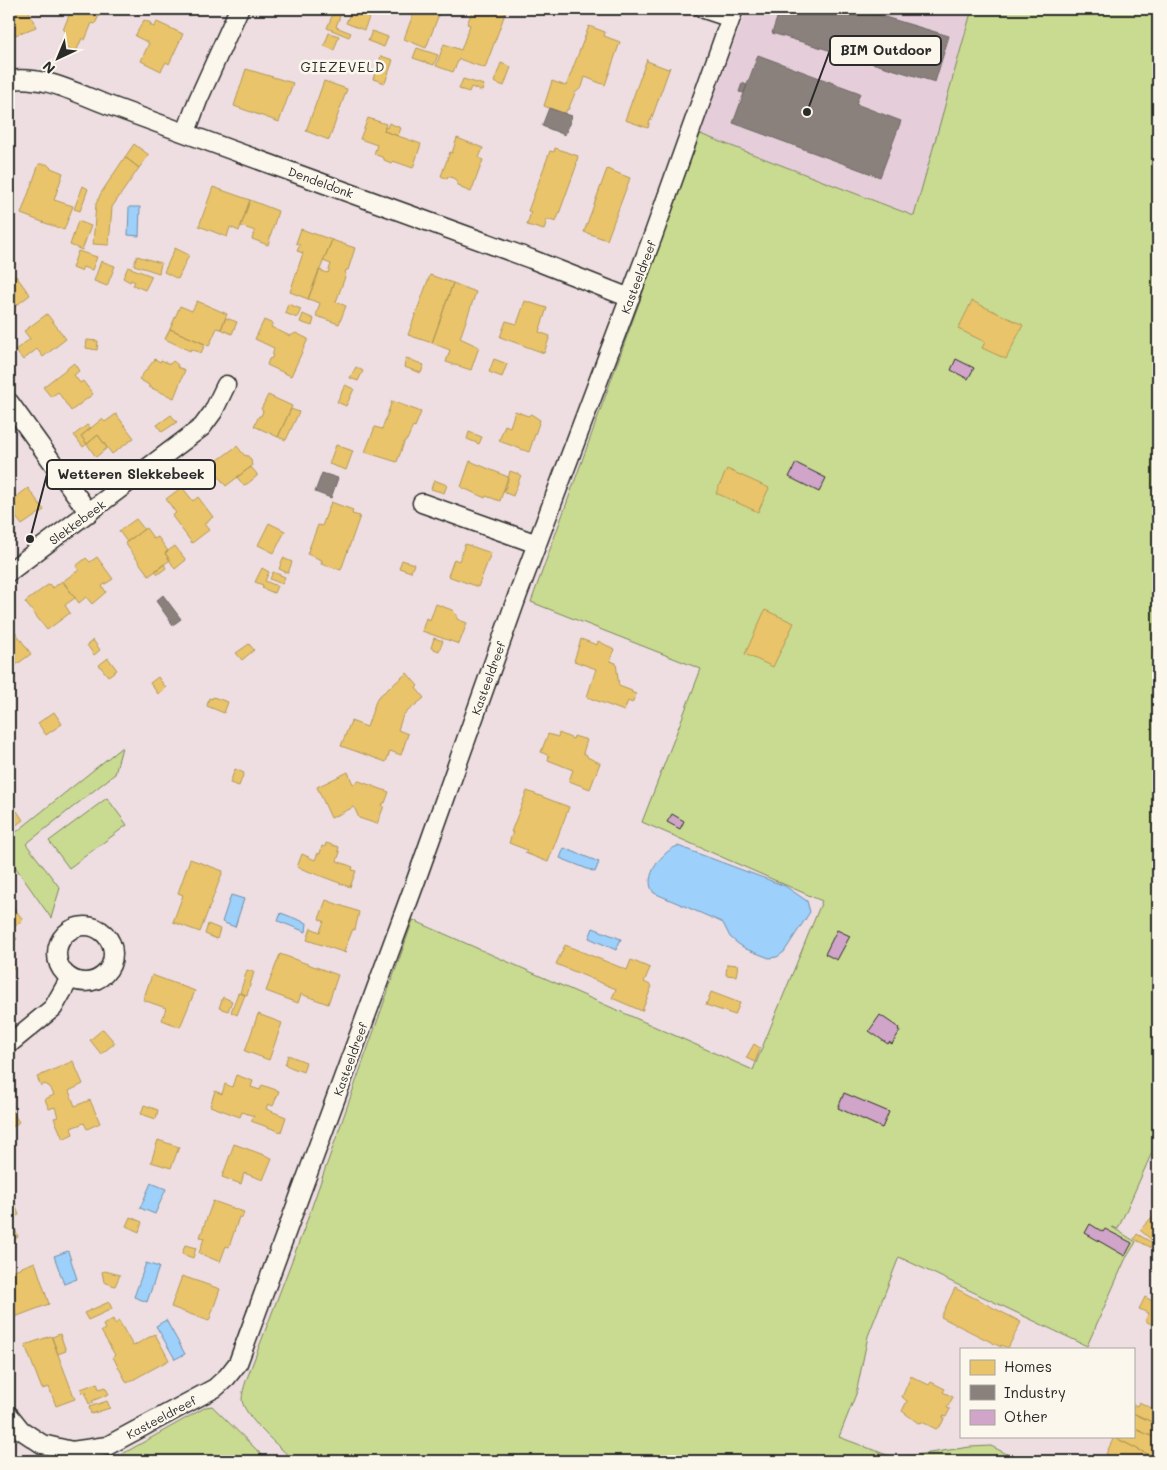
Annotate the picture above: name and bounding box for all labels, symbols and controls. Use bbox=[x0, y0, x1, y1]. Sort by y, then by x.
north arrow bbox=[32, 32, 82, 82]
callout: BIM Outdoor bbox=[830, 36, 941, 65]
text: BIM Outdoor bbox=[840, 40, 932, 59]
text: N bbox=[38, 57, 59, 78]
district label: GIEZEVELD bbox=[301, 57, 385, 76]
street label: Dendeldonk bbox=[286, 163, 356, 201]
street label: Kasteeldreef bbox=[617, 238, 659, 316]
callout: Wetteren Slekkebeek bbox=[47, 460, 215, 489]
text: Wetteren Slekkebeek bbox=[57, 464, 205, 483]
street label: Slekkebeek bbox=[45, 496, 109, 548]
street label: Kasteeldreef bbox=[467, 639, 509, 717]
street label: Kasteeldreef bbox=[329, 1020, 371, 1098]
legend bbox=[960, 1348, 1134, 1438]
text: Homes bbox=[1004, 1356, 1052, 1376]
text: Industry bbox=[1004, 1382, 1066, 1402]
street label: Kasteeldreef bbox=[123, 1392, 199, 1442]
text: Other bbox=[1004, 1406, 1048, 1426]

